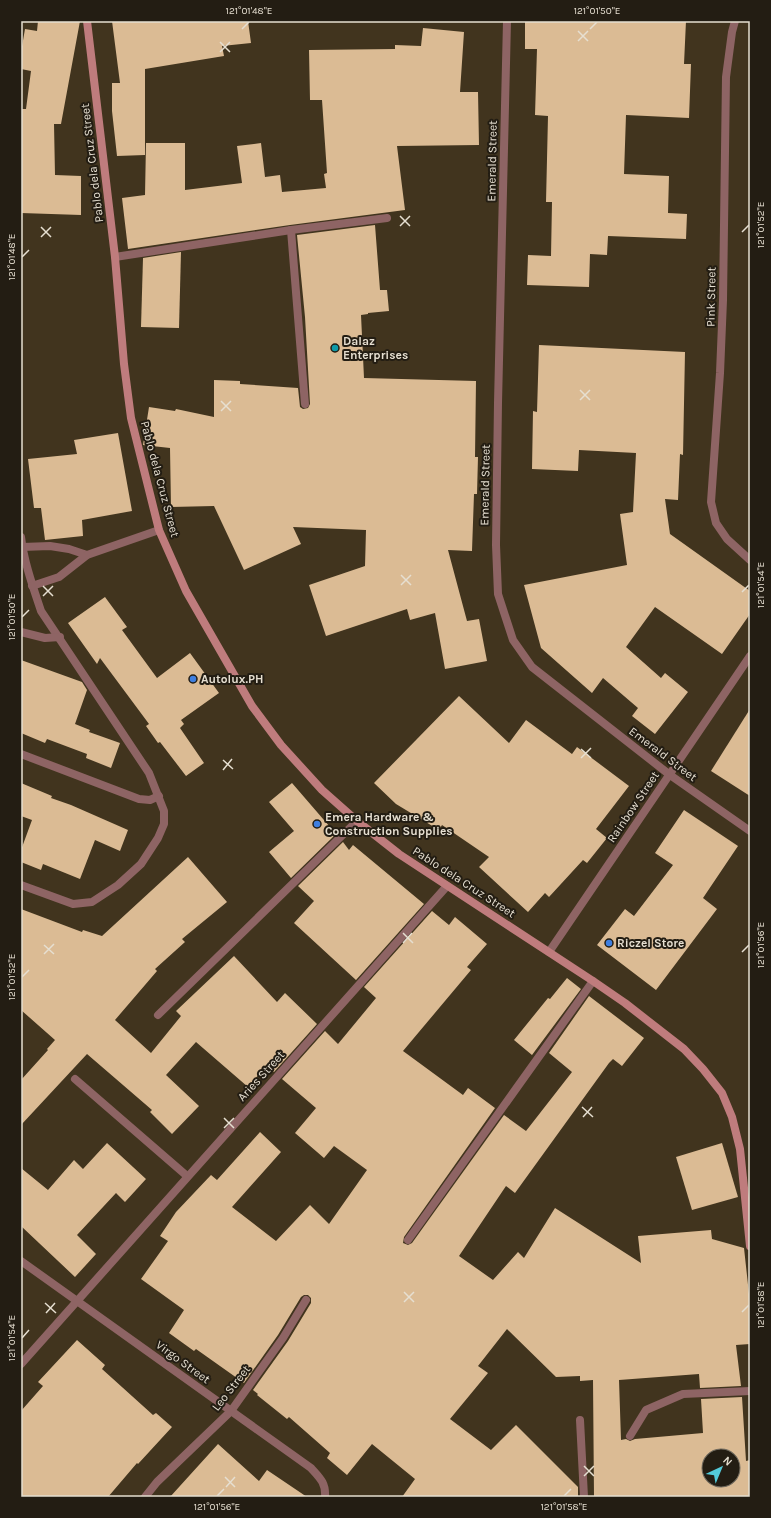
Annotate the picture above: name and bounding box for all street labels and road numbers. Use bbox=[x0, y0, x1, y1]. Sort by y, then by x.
street label: Pablo dela Cruz Street bbox=[78, 102, 106, 223]
street label: Emerald Street bbox=[484, 120, 500, 202]
street label: Pink Street bbox=[703, 266, 719, 327]
street label: Pablo dela Cruz Street bbox=[138, 419, 182, 539]
street label: Emerald Street bbox=[477, 444, 493, 526]
street label: Emerald Street bbox=[626, 724, 700, 784]
street label: Rainbow Street bbox=[604, 768, 662, 845]
street label: Pablo dela Cruz Street bbox=[410, 844, 518, 921]
street label: Aries Street bbox=[235, 1048, 288, 1104]
street label: Virgo Street bbox=[153, 1338, 213, 1387]
street label: Leo Street bbox=[209, 1362, 253, 1414]

